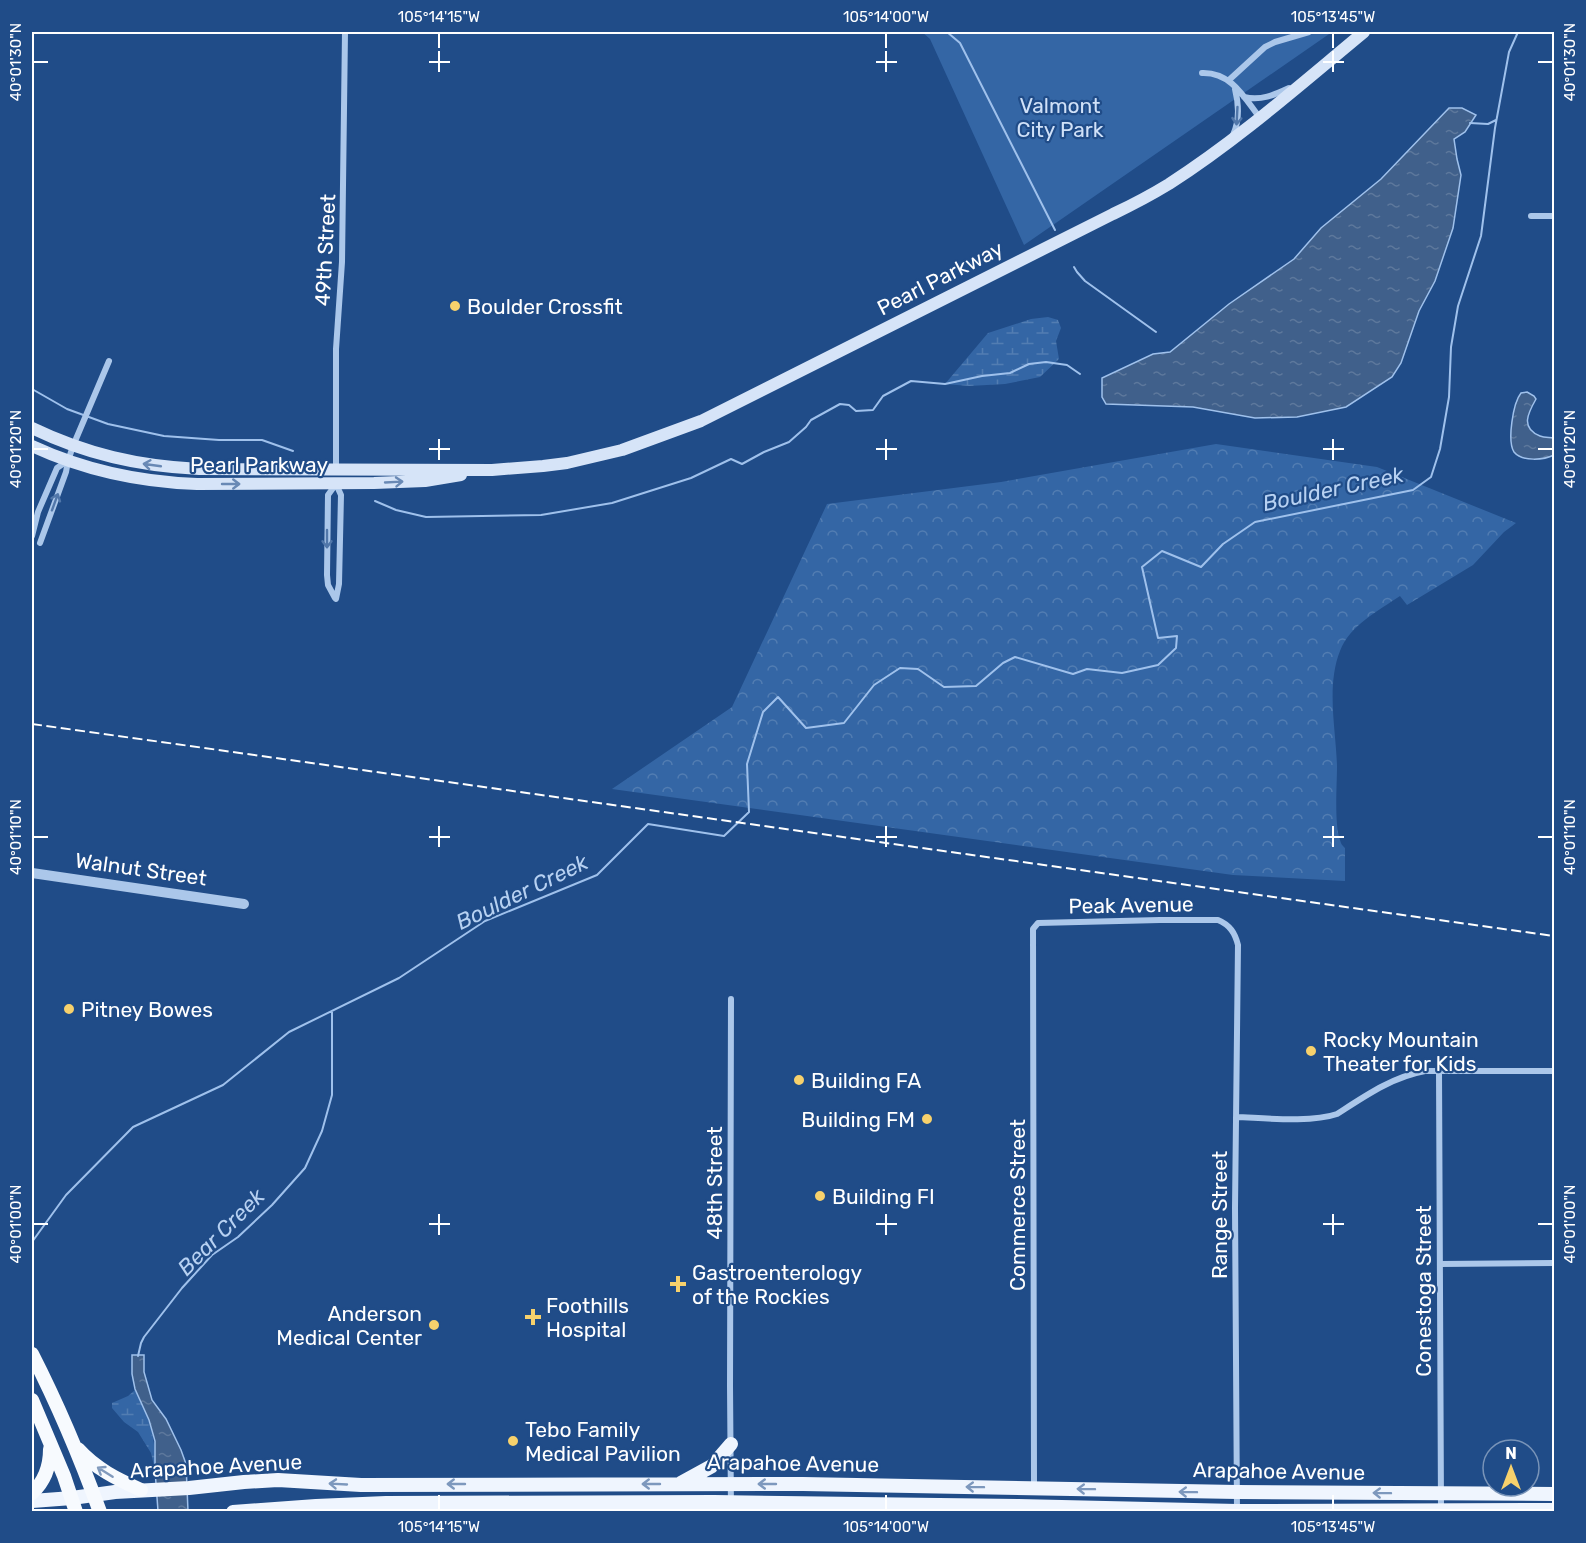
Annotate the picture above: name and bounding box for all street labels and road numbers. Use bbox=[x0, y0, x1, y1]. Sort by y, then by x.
street label: 49th Street bbox=[310, 193, 340, 307]
street label: Pearl Parkway bbox=[873, 235, 1008, 320]
street label: Pearl Parkway bbox=[190, 452, 328, 477]
street label: Walnut Street bbox=[74, 847, 208, 891]
street label: Peak Avenue bbox=[1068, 891, 1194, 919]
street label: Commerce Street bbox=[1005, 1119, 1030, 1291]
street label: 48th Street bbox=[702, 1126, 727, 1240]
street label: Range Street bbox=[1207, 1151, 1232, 1279]
street label: Conestoga Street bbox=[1411, 1205, 1436, 1377]
street label: Arapahoe Avenue bbox=[129, 1449, 303, 1483]
street label: Arapahoe Avenue bbox=[707, 1449, 879, 1477]
street label: Arapahoe Avenue bbox=[1193, 1457, 1365, 1485]

